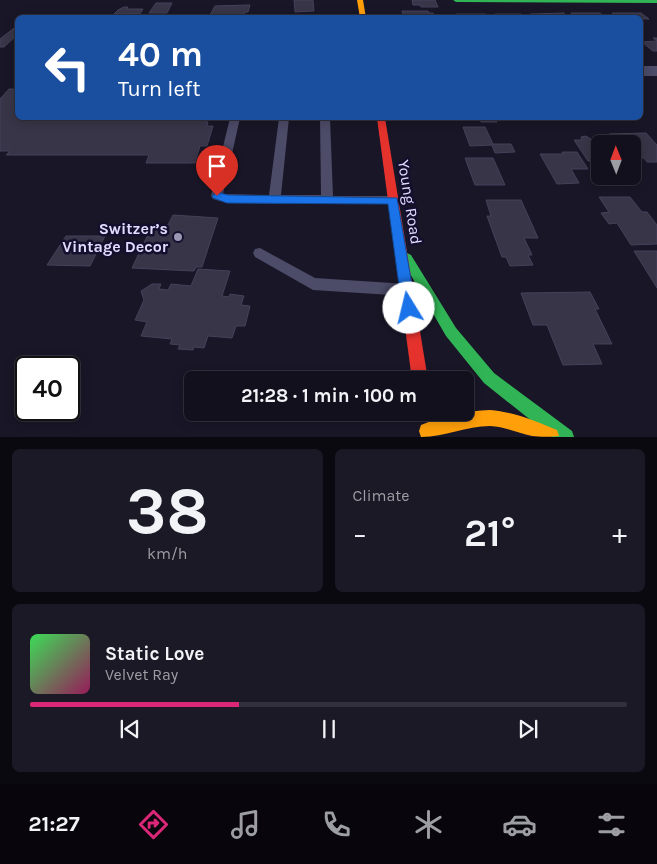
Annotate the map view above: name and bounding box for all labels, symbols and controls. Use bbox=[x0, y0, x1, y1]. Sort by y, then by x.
text: 40 m bbox=[118, 34, 203, 75]
icon: left bbox=[35, 35, 100, 100]
text: Turn left bbox=[118, 76, 201, 102]
north arrow bbox=[591, 135, 641, 185]
map controls bbox=[591, 135, 641, 185]
pin bbox=[196, 145, 238, 196]
icon: arrive bbox=[203, 152, 231, 180]
street label: Young Road bbox=[394, 158, 426, 246]
place label: Switzer’s Vintage Decor bbox=[62, 219, 169, 256]
marker: Switzer’s Vintage Decor bbox=[172, 231, 184, 243]
position arrow bbox=[382, 281, 434, 333]
speed limit sign: 40 bbox=[15, 356, 80, 421]
text: 21:28 · 1 min · 100 m bbox=[241, 385, 417, 407]
text: 38 bbox=[126, 473, 208, 549]
text: Climate bbox=[353, 486, 410, 505]
text: 21° bbox=[464, 511, 515, 556]
text: − bbox=[353, 517, 367, 550]
text: + bbox=[612, 517, 627, 550]
text: km/h bbox=[147, 544, 188, 563]
text: Static Love bbox=[105, 643, 204, 665]
text: Velvet Ray bbox=[105, 665, 178, 684]
icon: previous bbox=[116, 715, 144, 743]
icon: pause bbox=[315, 715, 343, 743]
icon: next bbox=[514, 715, 542, 743]
icon: directions bbox=[136, 807, 171, 842]
icon: music bbox=[228, 807, 263, 842]
icon: phone bbox=[319, 807, 354, 842]
icon: climate bbox=[411, 807, 446, 842]
icon: car bbox=[502, 807, 537, 842]
icon: filters bbox=[594, 807, 629, 842]
text: 21:27 bbox=[28, 811, 80, 837]

